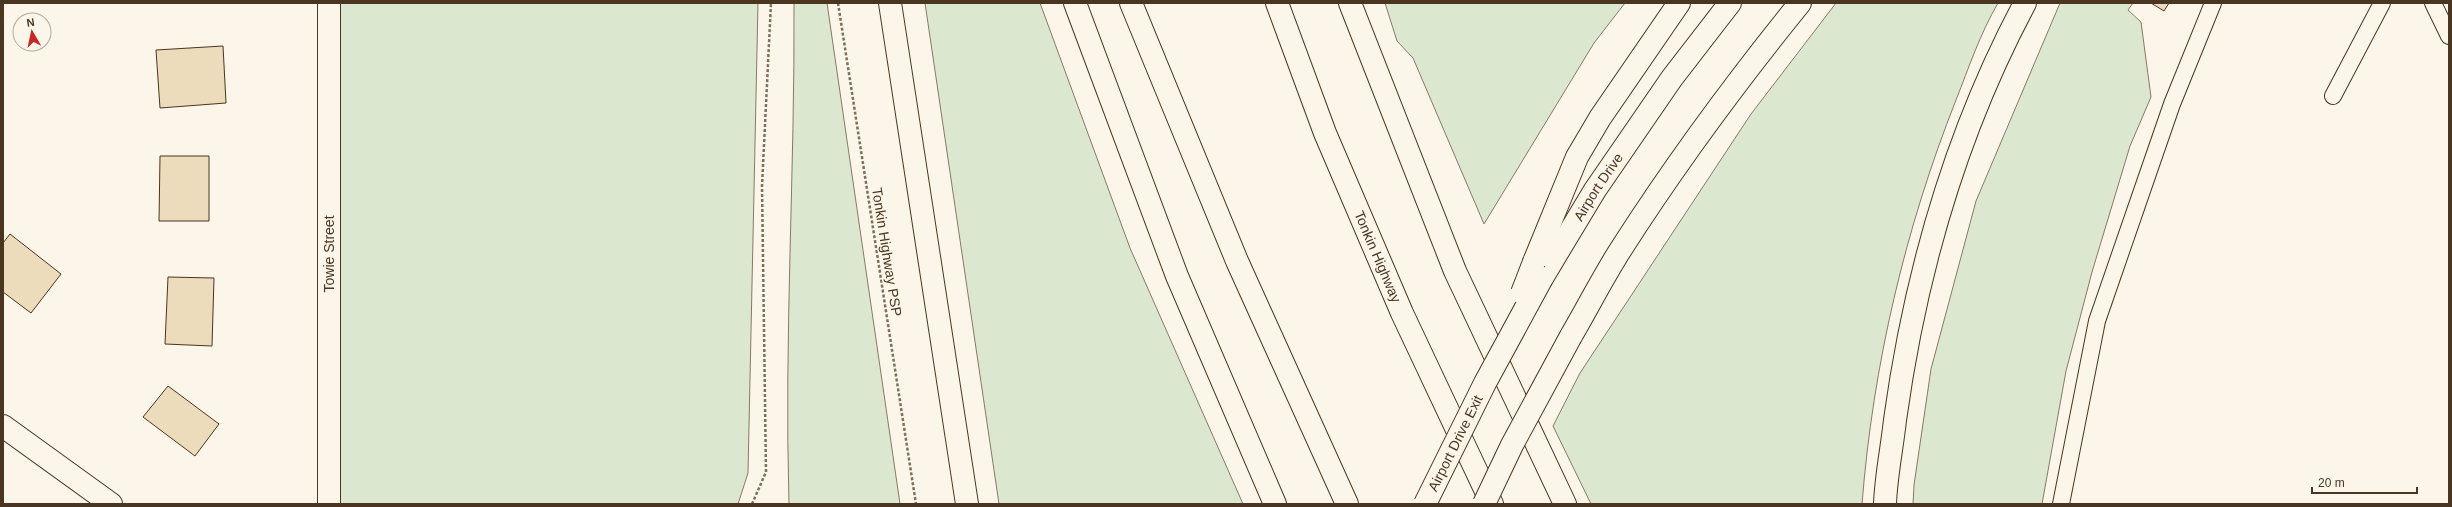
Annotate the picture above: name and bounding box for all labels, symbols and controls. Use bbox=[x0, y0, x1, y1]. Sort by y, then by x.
north arrow bbox=[12, 12, 52, 52]
text: N bbox=[26, 16, 35, 29]
street label: Airport Drive bbox=[1570, 150, 1626, 224]
street label: Tonkin Highway PSP bbox=[869, 187, 905, 317]
street label: Tonkin Highway bbox=[1351, 208, 1405, 305]
street label: Towie Street bbox=[321, 215, 337, 293]
street label: Airport Drive Exit bbox=[1425, 392, 1486, 494]
scale bar bbox=[2312, 469, 2417, 495]
text: 20 m bbox=[2318, 476, 2345, 490]

